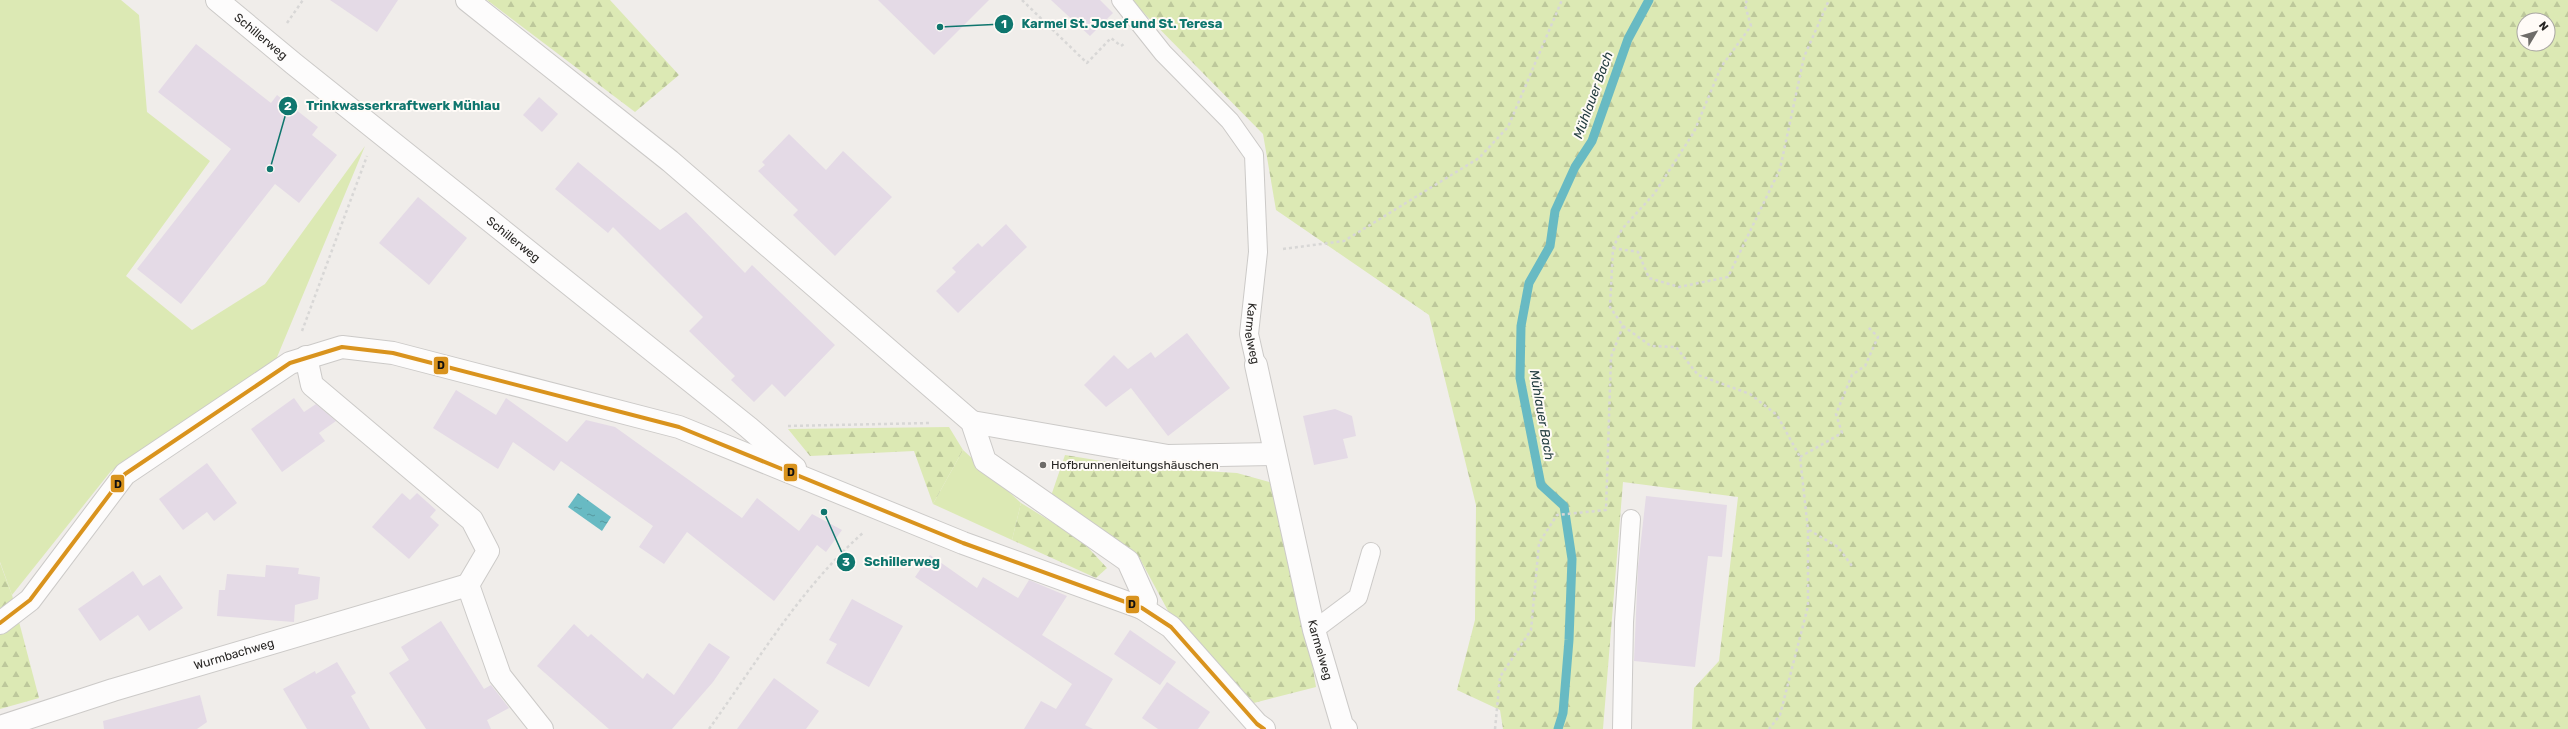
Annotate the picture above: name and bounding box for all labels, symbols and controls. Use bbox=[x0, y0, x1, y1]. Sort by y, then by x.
street label: Schillerweg bbox=[231, 10, 290, 63]
callout: Karmel St. Josef und St. Teresa bbox=[994, 11, 1231, 36]
north arrow bbox=[2516, 12, 2556, 52]
text: Karmel St. Josef und St. Teresa bbox=[1022, 16, 1222, 31]
text: 1 bbox=[1001, 17, 1007, 31]
text: N bbox=[2536, 19, 2551, 33]
water label: Mühlauer Bach bbox=[1570, 49, 1616, 140]
callout: Trinkwasserkraftwerk Mühlau bbox=[278, 93, 508, 118]
text: Trinkwasserkraftwerk Mühlau bbox=[306, 98, 500, 113]
text: 2 bbox=[284, 99, 292, 113]
street label: Schillerweg bbox=[484, 214, 543, 265]
street label: Karmelweg bbox=[1242, 302, 1263, 366]
line badge: D bbox=[433, 356, 449, 375]
text: D bbox=[437, 359, 445, 372]
water label: Mühlauer Bach bbox=[1527, 369, 1557, 461]
place label: Hofbrunnenleitungshäuschen bbox=[1051, 458, 1219, 472]
marker: Hofbrunnenleitungshäuschen bbox=[1038, 460, 1048, 470]
line badge: D bbox=[783, 463, 798, 482]
text: D bbox=[787, 466, 795, 479]
line badge: D bbox=[110, 474, 125, 493]
text: D bbox=[114, 478, 122, 491]
callout: Schillerweg bbox=[836, 549, 948, 574]
text: Schillerweg bbox=[864, 554, 940, 569]
text: 3 bbox=[842, 555, 850, 569]
line badge: D bbox=[1125, 595, 1140, 614]
text: D bbox=[1128, 598, 1136, 611]
street label: Karmelweg bbox=[1305, 618, 1335, 682]
street label: Wurmbachweg bbox=[192, 636, 276, 673]

